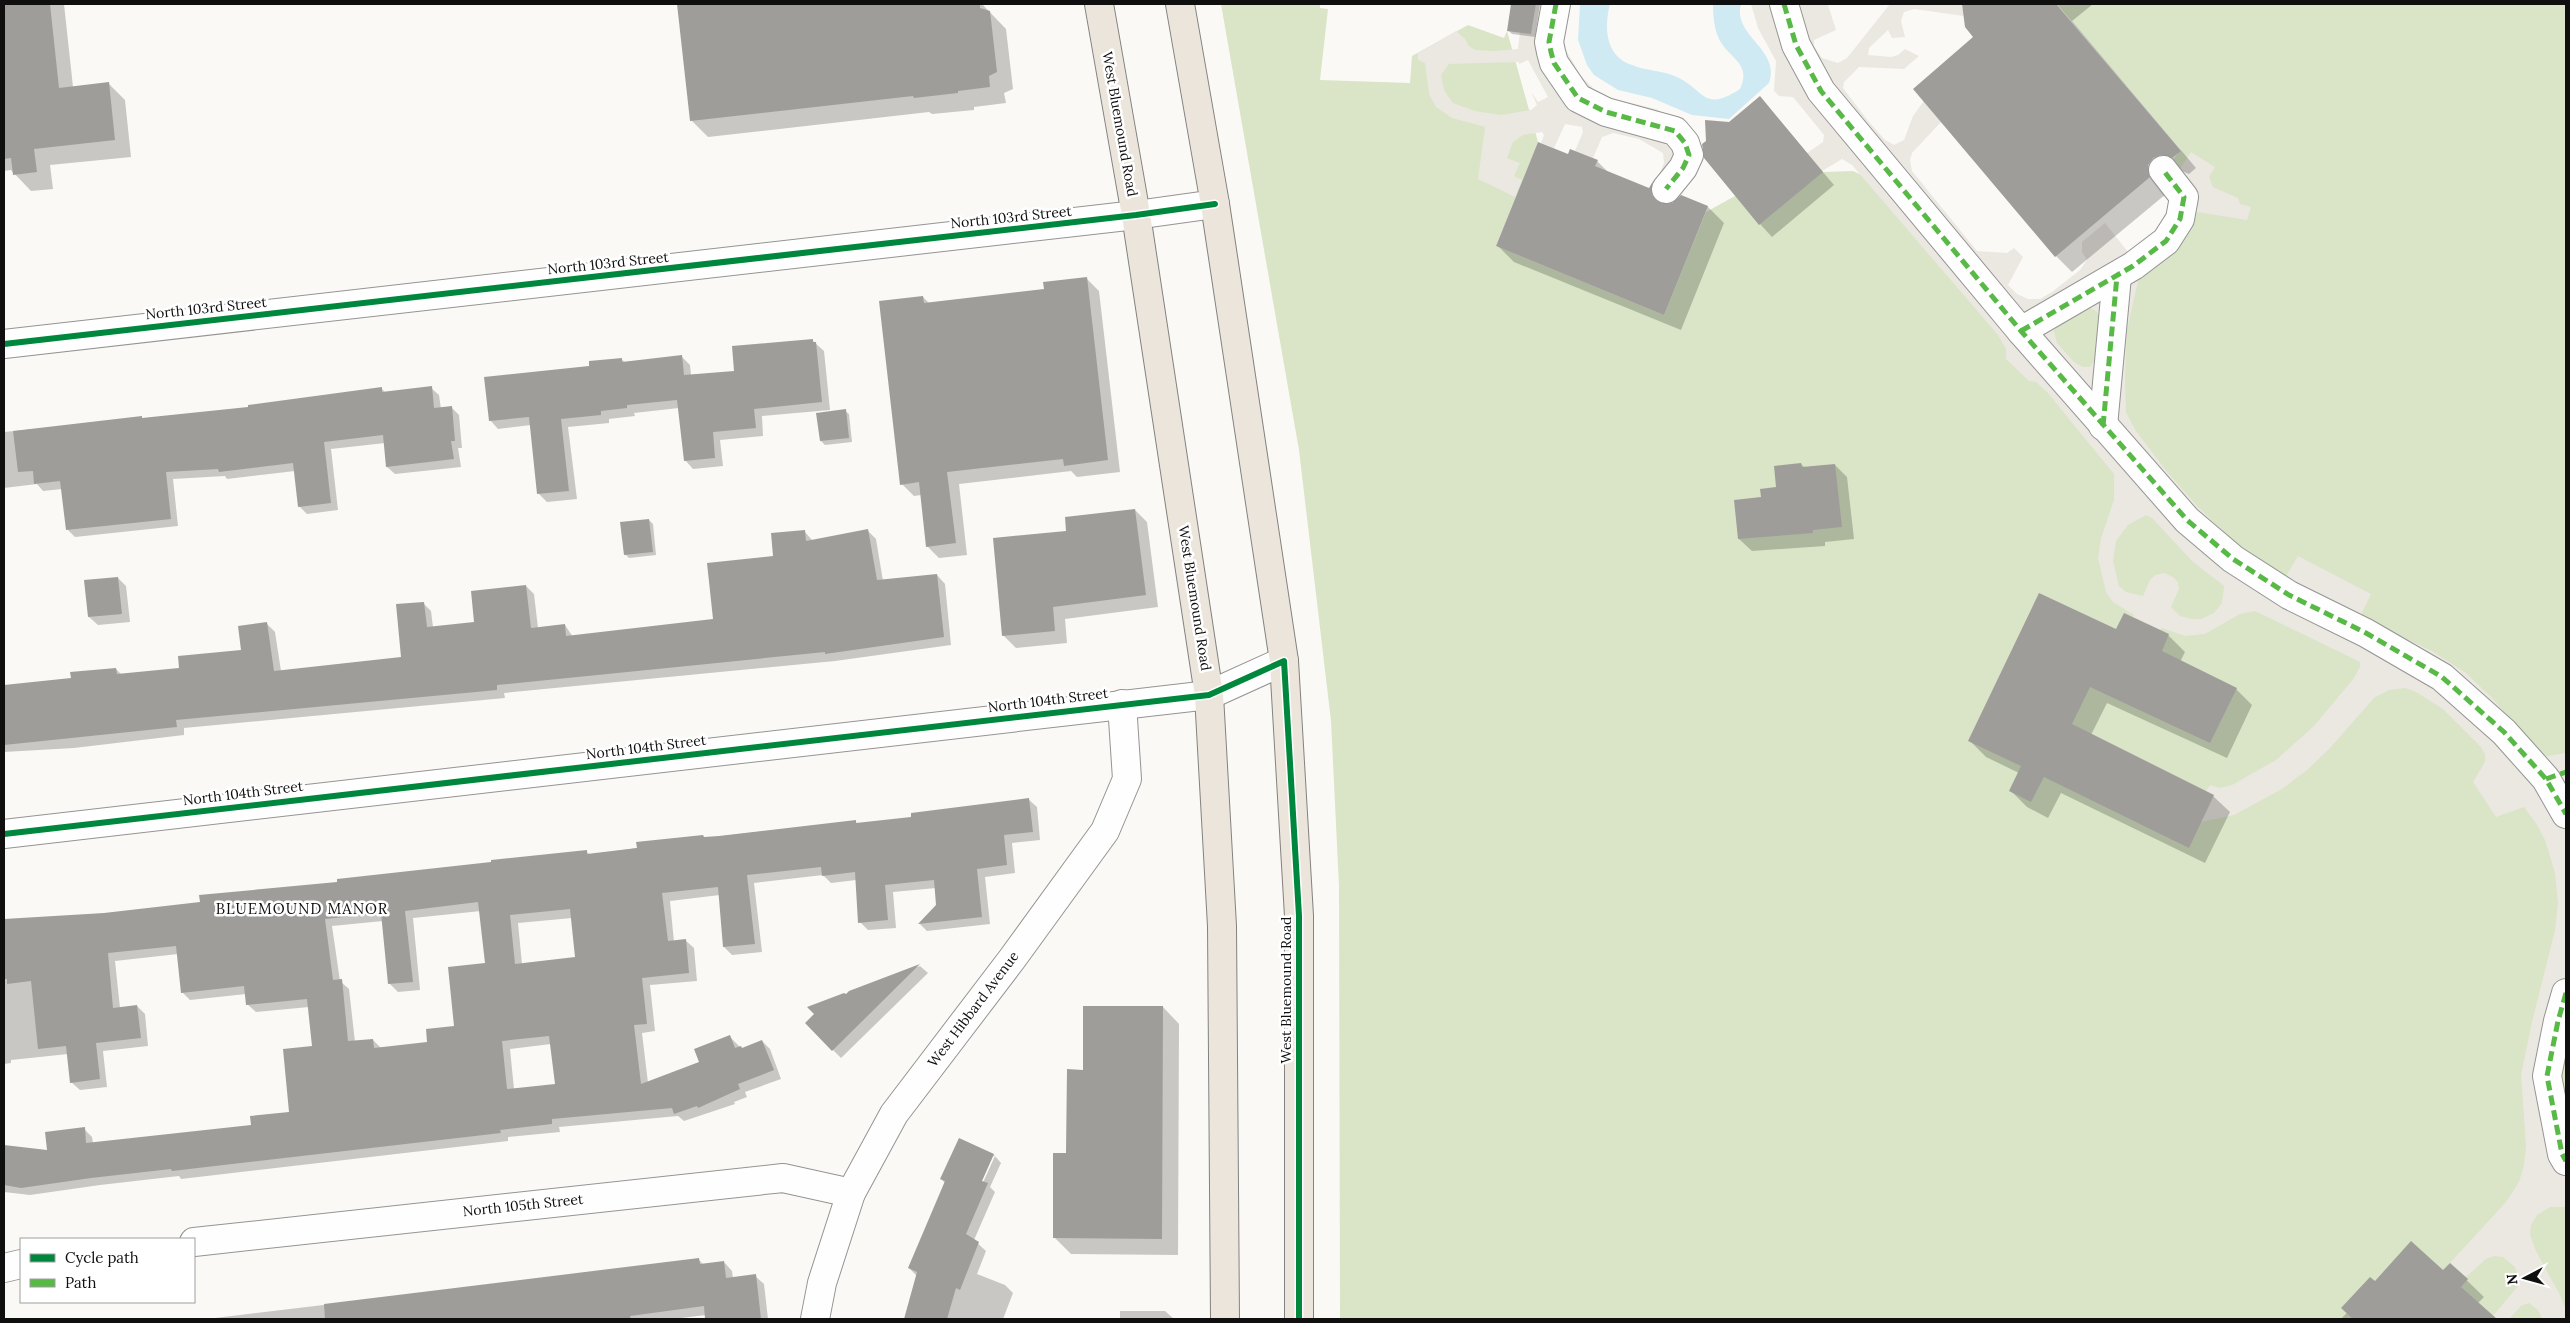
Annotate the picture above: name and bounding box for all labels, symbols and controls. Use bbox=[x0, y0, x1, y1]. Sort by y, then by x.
street label: West Bluemound Road bbox=[1098, 50, 1142, 198]
street label: North 103rd Street bbox=[950, 202, 1073, 232]
street label: North 103rd Street bbox=[547, 248, 670, 278]
street label: North 103rd Street bbox=[145, 293, 268, 323]
street label: West Bluemound Road bbox=[1175, 524, 1215, 672]
street label: North 104th Street bbox=[987, 684, 1110, 716]
street label: North 104th Street bbox=[585, 731, 708, 763]
street label: North 104th Street bbox=[182, 777, 305, 809]
district label: BLUEMOUND MANOR bbox=[216, 899, 388, 918]
street label: West Bluemound Road bbox=[1277, 917, 1295, 1064]
street label: West Hibbard Avenue bbox=[924, 947, 1023, 1070]
street label: North 105th Street bbox=[462, 1190, 585, 1220]
legend bbox=[20, 1238, 195, 1303]
text: Cycle path bbox=[65, 1248, 139, 1267]
north arrow bbox=[2500, 1253, 2550, 1303]
text: Path bbox=[65, 1273, 96, 1292]
text: N bbox=[2503, 1273, 2522, 1286]

